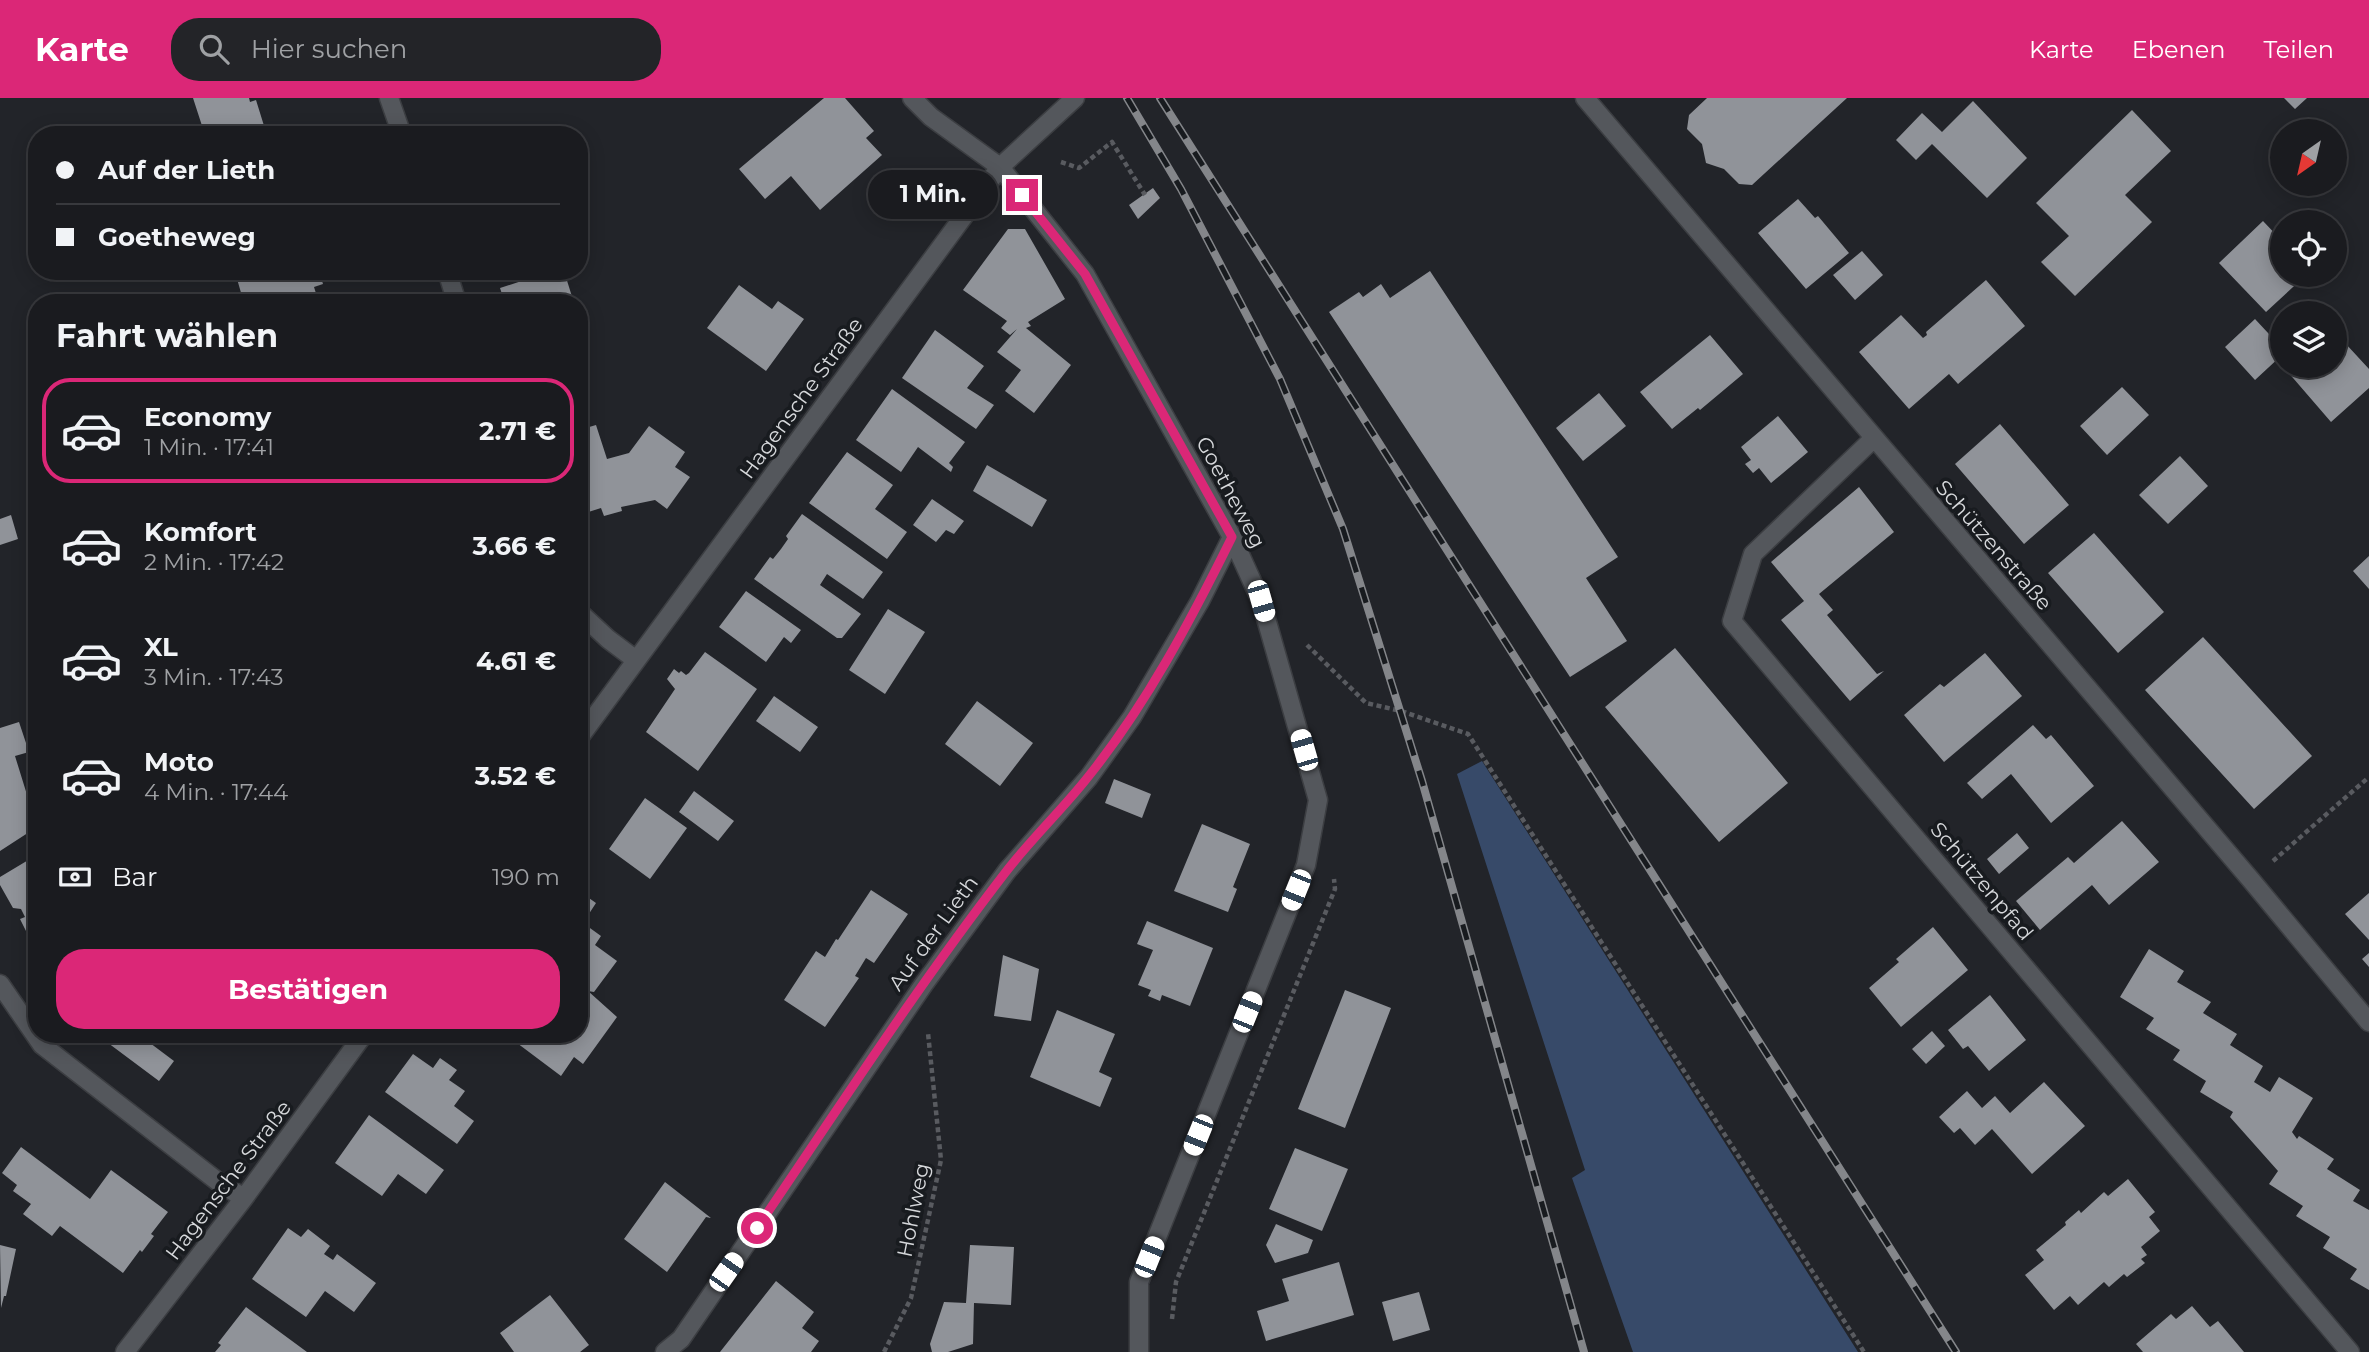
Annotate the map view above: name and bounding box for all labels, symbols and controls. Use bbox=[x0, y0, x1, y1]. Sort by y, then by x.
search box bbox=[171, 18, 661, 81]
text: Karte bbox=[35, 29, 129, 69]
icon: search bbox=[195, 30, 233, 68]
text: Hier suchen bbox=[251, 33, 407, 65]
text: Karte bbox=[2029, 35, 2094, 64]
text: Ebenen bbox=[2132, 35, 2225, 64]
text: Teilen bbox=[2263, 35, 2334, 64]
north arrow bbox=[2270, 119, 2347, 196]
map controls bbox=[2270, 119, 2347, 378]
text: Auf der Lieth bbox=[98, 154, 275, 186]
callout: 1 Min. bbox=[868, 170, 998, 220]
route end bbox=[1006, 179, 1038, 211]
text: 1 Min. bbox=[900, 180, 966, 208]
button: locate bbox=[2270, 210, 2347, 287]
text: Goetheweg bbox=[98, 221, 256, 253]
button: layers bbox=[2270, 301, 2347, 378]
street label: Hagensche Straße bbox=[734, 313, 868, 483]
text: Fahrt wählen bbox=[56, 316, 278, 355]
icon: car bbox=[60, 399, 123, 462]
text: Economy bbox=[144, 401, 271, 433]
text: 2.71 € bbox=[479, 415, 556, 447]
street label: Goetheweg bbox=[1191, 432, 1271, 552]
text: 1 Min. · 17:41 bbox=[144, 433, 274, 461]
street label: Schützenstraße bbox=[1931, 475, 2057, 615]
icon: car bbox=[60, 514, 123, 577]
text: Komfort bbox=[144, 516, 257, 548]
text: 3.66 € bbox=[473, 530, 556, 562]
text: 2 Min. · 17:42 bbox=[144, 548, 284, 576]
car bbox=[1246, 578, 1277, 624]
icon: car bbox=[60, 629, 123, 692]
text: XL bbox=[144, 631, 178, 663]
text: 4.61 € bbox=[476, 645, 556, 677]
text: 3 Min. · 17:43 bbox=[144, 663, 284, 691]
car bbox=[1289, 727, 1320, 773]
icon: car bbox=[60, 744, 123, 807]
text: Moto bbox=[144, 746, 214, 778]
text: 3.52 € bbox=[475, 760, 556, 792]
text: 4 Min. · 17:44 bbox=[144, 778, 288, 806]
street label: Schützenpfad bbox=[1925, 817, 2039, 945]
icon: cash bbox=[56, 858, 94, 896]
text: Bar bbox=[112, 861, 157, 893]
text: 190 m bbox=[492, 863, 560, 891]
car bbox=[1279, 867, 1314, 913]
street label: Auf der Lieth bbox=[883, 871, 983, 995]
button: Bestätigen bbox=[56, 949, 560, 1029]
car bbox=[1230, 989, 1265, 1035]
street label: Hagensche Straße bbox=[160, 1095, 296, 1265]
car bbox=[1181, 1112, 1216, 1158]
street label: Hohlweg bbox=[892, 1161, 934, 1259]
route start bbox=[741, 1212, 773, 1244]
car bbox=[1132, 1234, 1167, 1280]
car bbox=[706, 1249, 747, 1295]

